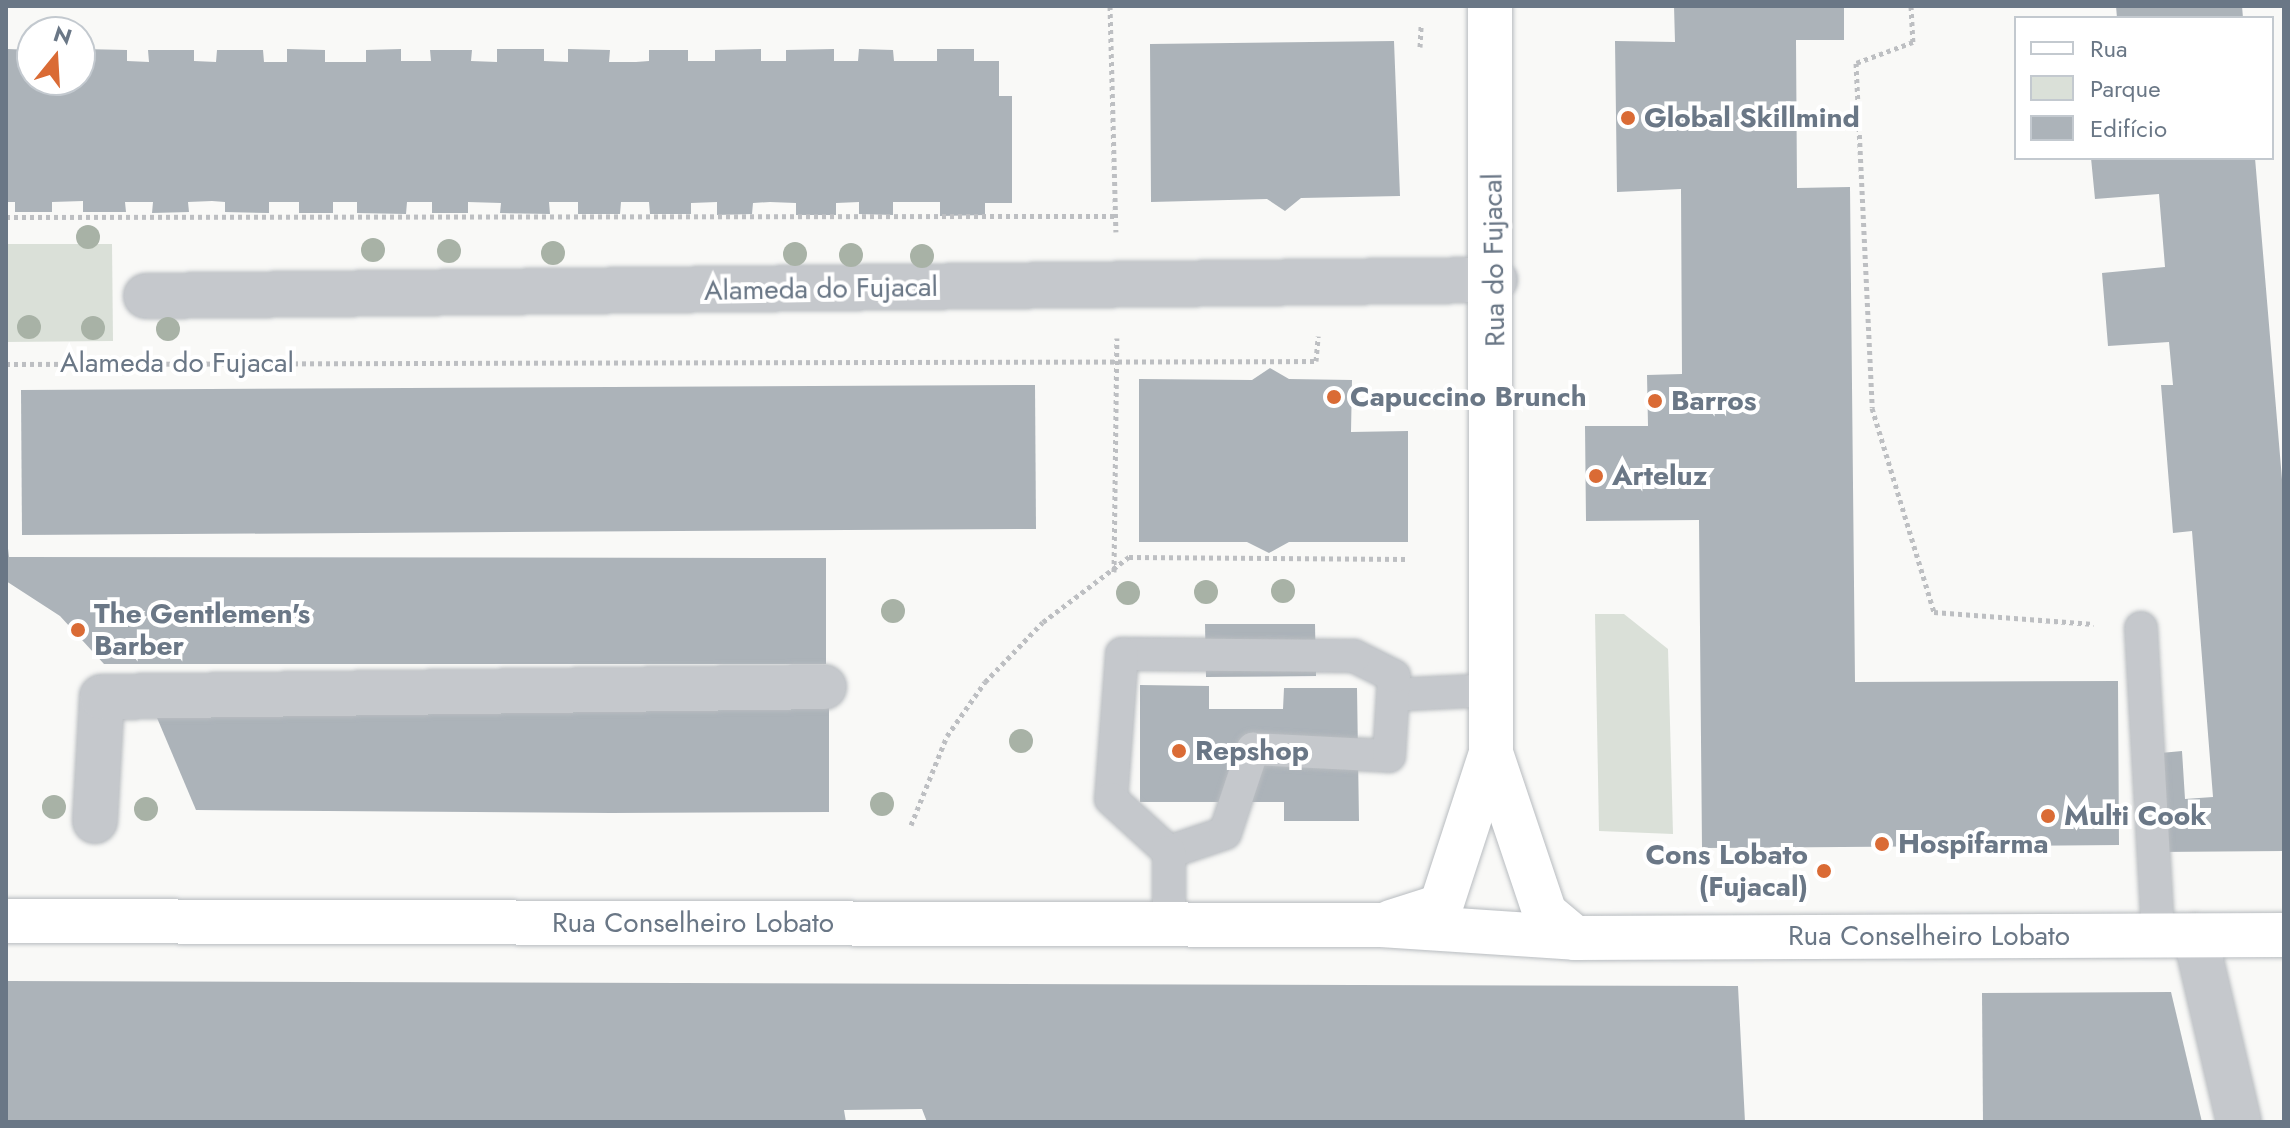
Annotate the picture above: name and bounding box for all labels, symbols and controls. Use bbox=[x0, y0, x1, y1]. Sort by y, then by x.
north arrow bbox=[16, 16, 96, 96]
legend bbox=[2014, 16, 2274, 160]
text: N bbox=[50, 17, 76, 53]
text: Rua bbox=[2090, 31, 2128, 66]
text: Parque bbox=[2090, 71, 2161, 106]
place label: Global Skillmind bbox=[1644, 101, 1860, 135]
marker: Global Skillmind bbox=[1619, 109, 1637, 127]
text: Edifício bbox=[2090, 111, 2167, 146]
street label: Rua do Fujacal bbox=[1476, 173, 1512, 347]
street label: Alameda do Fujacal bbox=[704, 270, 938, 308]
street label: Alameda do Fujacal bbox=[60, 346, 294, 380]
place label: Capuccino Brunch bbox=[1350, 380, 1587, 414]
place label: Barros bbox=[1671, 384, 1757, 418]
marker: Capuccino Brunch bbox=[1325, 388, 1343, 406]
marker: Barros bbox=[1646, 392, 1664, 410]
place label: Arteluz bbox=[1612, 459, 1707, 493]
marker: Arteluz bbox=[1587, 467, 1605, 485]
place label: The Gentlemen's Barber bbox=[94, 597, 310, 663]
marker: The Gentlemen's Barber bbox=[69, 621, 87, 639]
place label: Repshop bbox=[1195, 734, 1309, 768]
marker: Repshop bbox=[1170, 742, 1188, 760]
place label: Multi Cook bbox=[2064, 799, 2206, 833]
marker: Multi Cook bbox=[2039, 807, 2057, 825]
place label: Hospifarma bbox=[1898, 827, 2049, 861]
marker: Hospifarma bbox=[1873, 835, 1891, 853]
place label: Cons Lobato (Fujacal) bbox=[1645, 838, 1808, 904]
marker: Cons Lobato (Fujacal) bbox=[1815, 862, 1833, 880]
street label: Rua Conselheiro Lobato bbox=[552, 906, 834, 940]
street label: Rua Conselheiro Lobato bbox=[1788, 919, 2070, 953]

